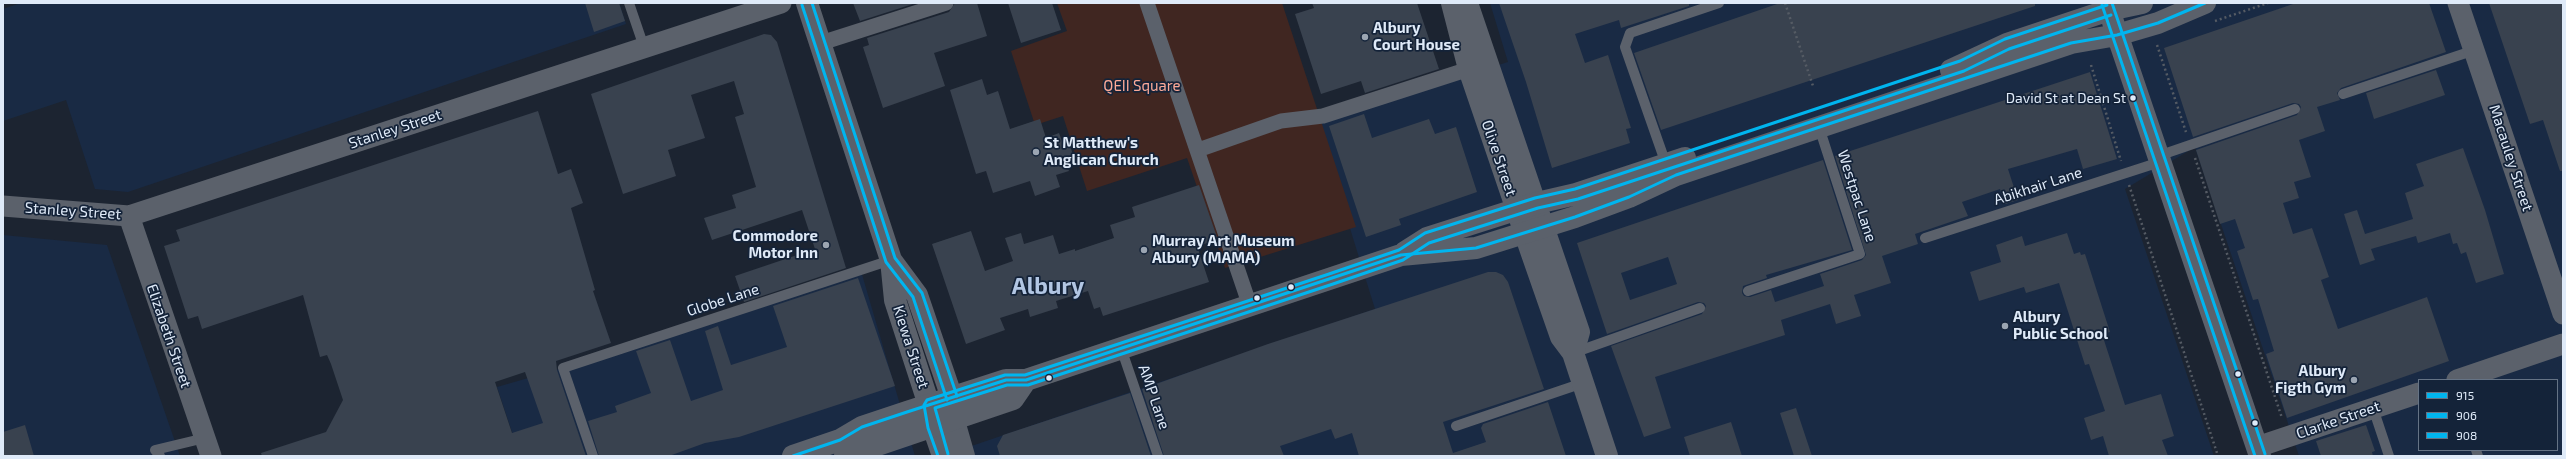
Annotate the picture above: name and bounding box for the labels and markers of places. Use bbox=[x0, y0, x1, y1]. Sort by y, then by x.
place label: Albury Court House bbox=[1373, 19, 1460, 54]
marker: Albury Court House bbox=[1360, 32, 1370, 42]
place label: David St at Dean St bbox=[2006, 90, 2126, 106]
marker: David St at Dean St bbox=[2128, 93, 2138, 103]
place label: St Matthew's Anglican Church bbox=[1044, 134, 1159, 169]
marker: St Matthew's Anglican Church bbox=[1031, 147, 1041, 157]
place label: Commodore Motor Inn bbox=[733, 227, 818, 262]
place label: Murray Art Museum Albury (MAMA) bbox=[1152, 232, 1294, 267]
marker: Commodore Motor Inn bbox=[821, 240, 831, 250]
marker: Murray Art Museum Albury (MAMA) bbox=[1139, 245, 1149, 255]
unlabelled marker bbox=[1286, 282, 1296, 292]
unlabelled marker bbox=[1252, 293, 1262, 303]
place label: Albury Public School bbox=[2013, 308, 2108, 343]
marker: Albury Public School bbox=[2000, 321, 2010, 331]
place label: Albury Figth Gym bbox=[2275, 362, 2346, 397]
unlabelled marker bbox=[2233, 369, 2243, 379]
unlabelled marker bbox=[1044, 373, 1054, 383]
marker: Albury Figth Gym bbox=[2349, 375, 2359, 385]
unlabelled marker bbox=[2250, 418, 2260, 428]

